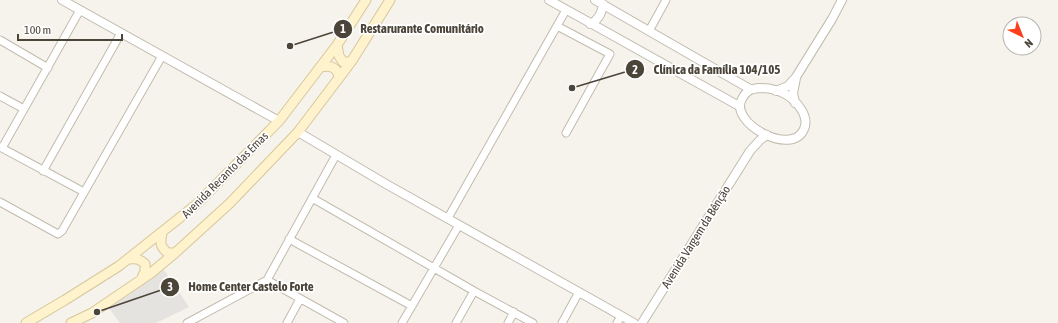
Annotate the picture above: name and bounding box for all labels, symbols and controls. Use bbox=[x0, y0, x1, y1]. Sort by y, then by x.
scale bar bbox=[18, 16, 122, 42]
callout: Restarurante Comunitário bbox=[333, 16, 492, 41]
north arrow bbox=[1002, 16, 1042, 56]
text: Restarurante Comunitário bbox=[360, 21, 484, 36]
text: 1 bbox=[340, 22, 346, 36]
text: 100 m bbox=[24, 23, 51, 37]
text: N bbox=[1022, 37, 1035, 50]
callout: Clínica da Família 104/105 bbox=[625, 57, 788, 82]
text: Clínica da Família 104/105 bbox=[654, 62, 780, 77]
text: 2 bbox=[632, 63, 638, 77]
street label: Avenida Recanto das Emas bbox=[179, 129, 271, 221]
street label: Avenida Vargem da Bênção bbox=[659, 183, 733, 291]
callout: Home Center Castelo Forte bbox=[160, 274, 322, 299]
text: Home Center Castelo Forte bbox=[188, 279, 314, 294]
text: 3 bbox=[167, 280, 173, 294]

